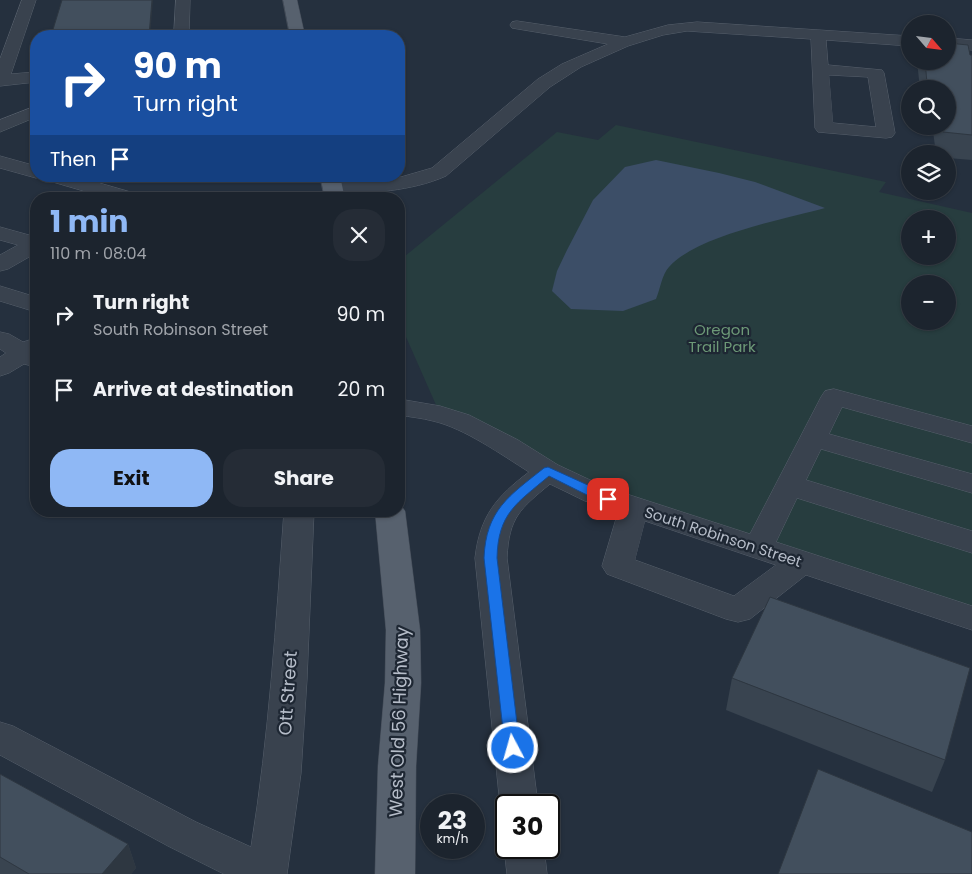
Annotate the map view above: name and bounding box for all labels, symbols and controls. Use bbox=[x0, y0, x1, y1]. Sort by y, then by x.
north arrow bbox=[901, 15, 956, 70]
map controls bbox=[901, 15, 956, 330]
text: 90 m bbox=[133, 41, 222, 90]
icon: right bbox=[50, 50, 115, 115]
button: search bbox=[901, 80, 956, 135]
text: Turn right bbox=[133, 88, 238, 119]
icon: arrive bbox=[106, 145, 134, 173]
button: layers bbox=[901, 145, 956, 200]
text: Then bbox=[50, 146, 96, 173]
text: 1 min bbox=[50, 200, 128, 243]
button: close bbox=[333, 209, 385, 261]
button: + bbox=[901, 210, 956, 265]
text: 110 m · 08:04 bbox=[50, 242, 147, 265]
button: − bbox=[901, 275, 956, 330]
text: Turn right bbox=[93, 289, 189, 316]
icon: right bbox=[50, 301, 78, 329]
text: 90 m bbox=[336, 301, 385, 328]
text: South Robinson Street bbox=[93, 318, 268, 341]
park label: Oregon Trail Park bbox=[688, 319, 756, 357]
icon: arrive bbox=[50, 376, 78, 404]
text: Arrive at destination bbox=[93, 376, 294, 403]
text: 20 m bbox=[337, 376, 385, 403]
button: Exit bbox=[50, 449, 213, 507]
button: Share bbox=[223, 449, 385, 507]
pin bbox=[587, 478, 629, 520]
icon: arrive bbox=[594, 485, 622, 513]
street label: South Robinson Street bbox=[642, 501, 804, 572]
street label: West Old 56 Highway bbox=[383, 626, 414, 817]
street label: Ott Street bbox=[272, 650, 303, 736]
position arrow bbox=[486, 721, 538, 773]
speed limit sign: 30 bbox=[495, 794, 560, 859]
text: 23 bbox=[438, 803, 467, 838]
text: km/h bbox=[437, 830, 468, 847]

